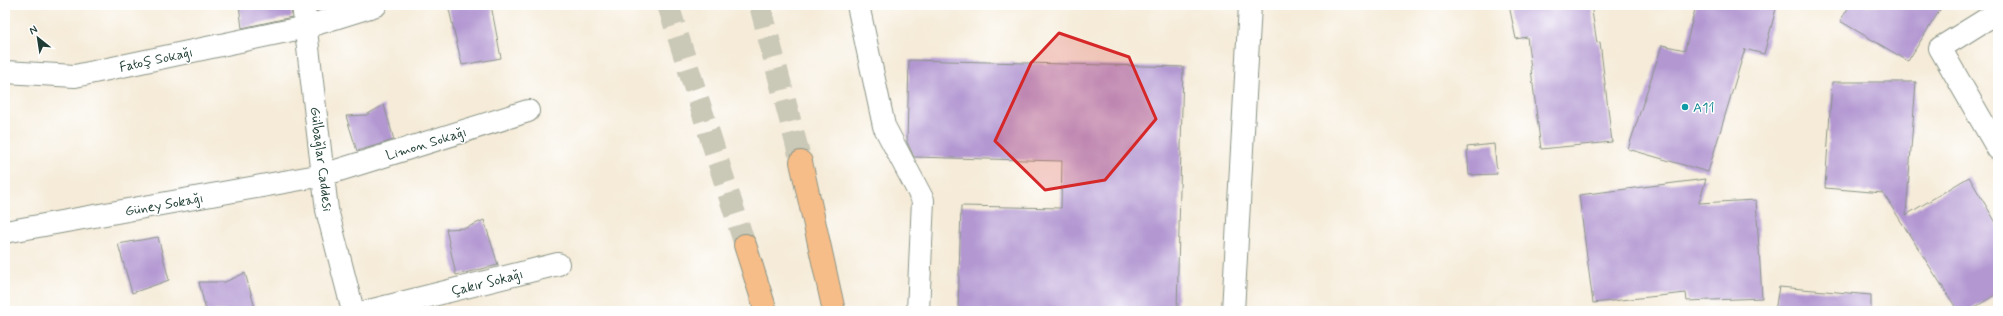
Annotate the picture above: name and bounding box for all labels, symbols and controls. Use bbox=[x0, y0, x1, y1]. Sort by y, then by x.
north arrow bbox=[18, 18, 58, 58]
text: N bbox=[27, 22, 40, 38]
street label: Fatoş Sokağı bbox=[118, 43, 195, 77]
place label: A11 bbox=[1693, 99, 1714, 117]
marker: A11 bbox=[1680, 102, 1690, 112]
street label: Gülbağlar Caddesi bbox=[306, 106, 336, 213]
street label: Limon Sokağı bbox=[384, 123, 469, 165]
street label: Güney Sokağı bbox=[123, 189, 205, 221]
street label: Çakır Sokağı bbox=[449, 265, 525, 301]

